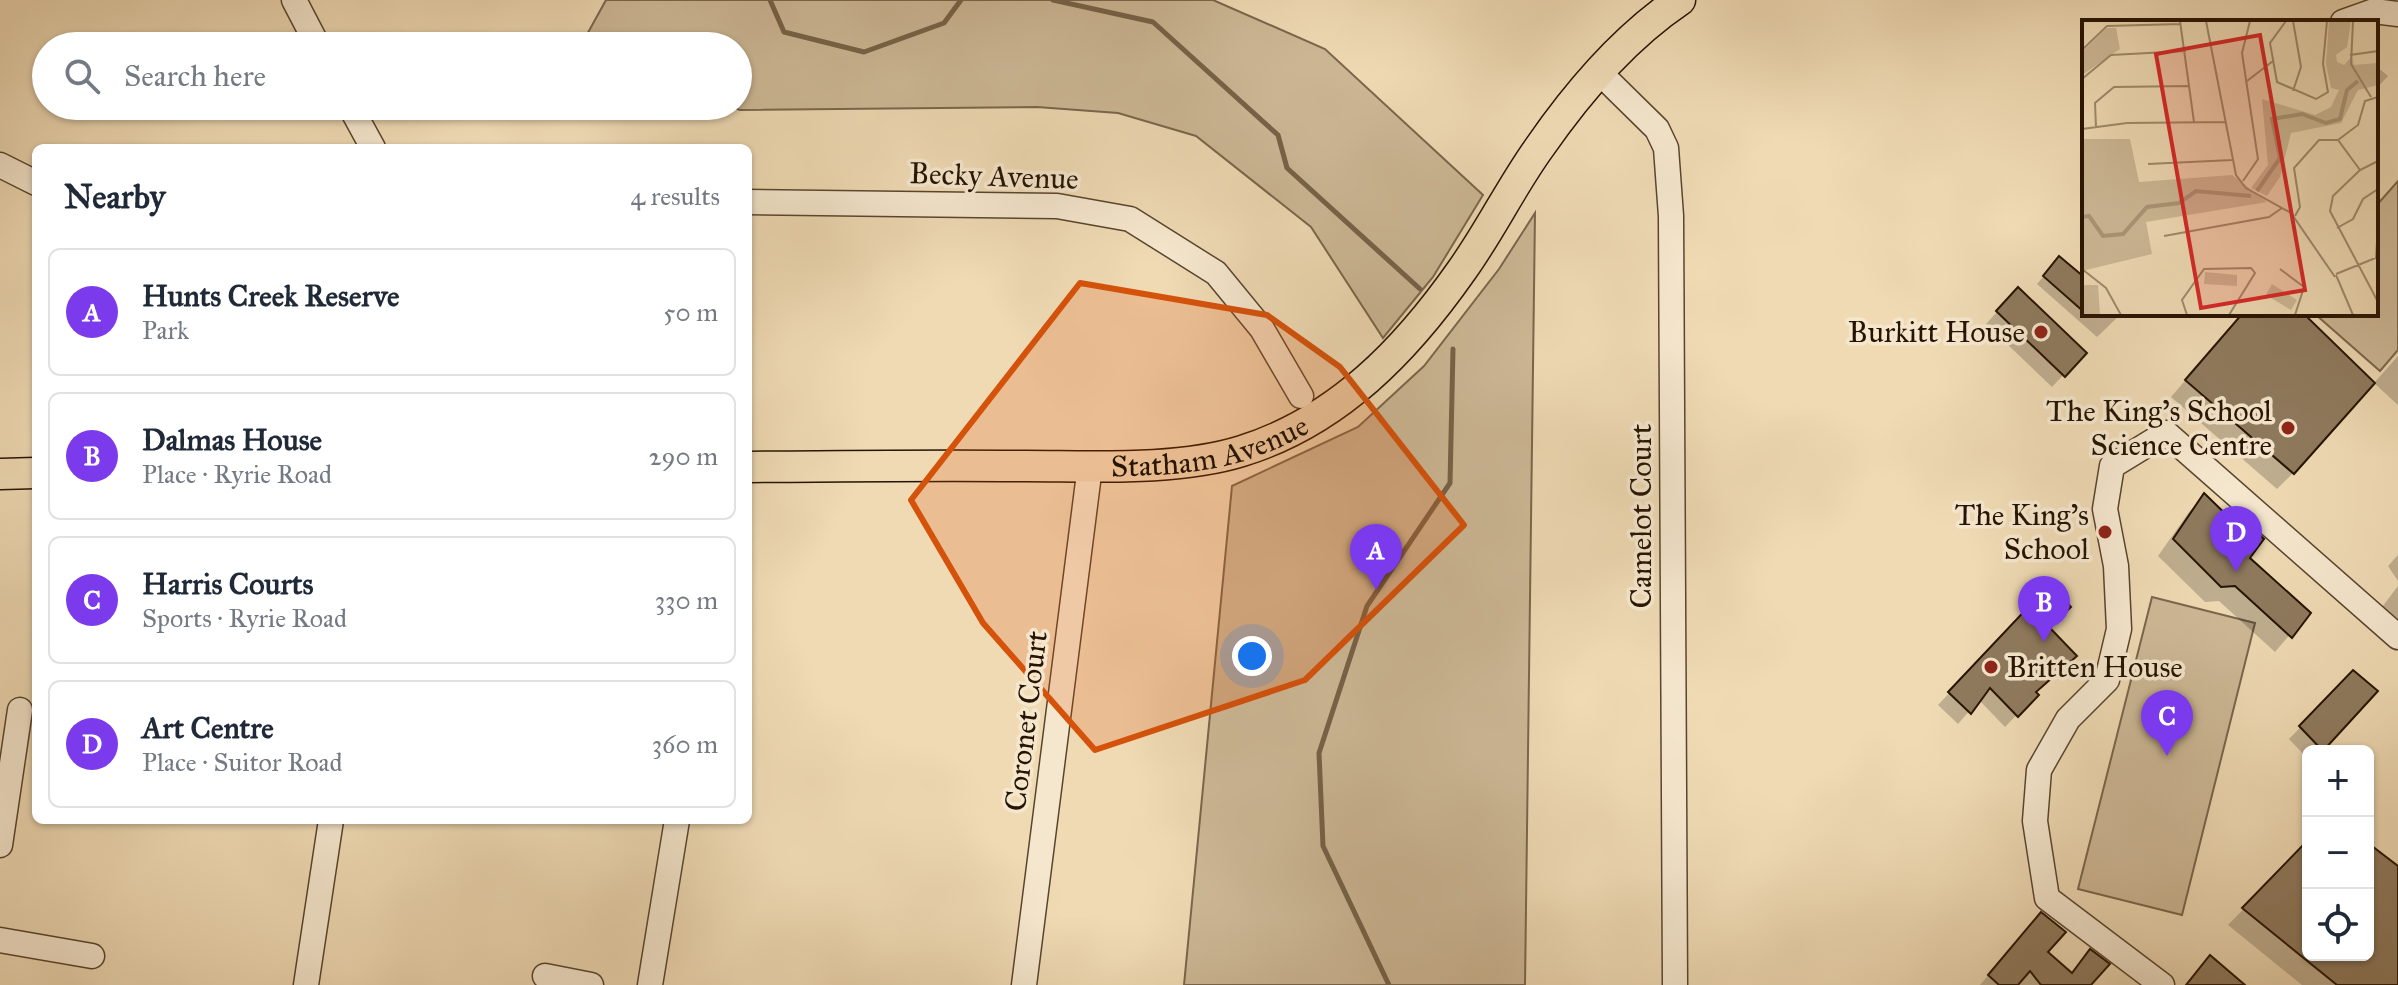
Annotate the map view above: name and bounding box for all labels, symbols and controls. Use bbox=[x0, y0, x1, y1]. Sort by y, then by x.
inset map bbox=[2082, 20, 2378, 316]
search box bbox=[32, 32, 752, 120]
icon: search bbox=[60, 54, 104, 98]
text: Search here bbox=[124, 58, 266, 94]
street label: Becky Avenue bbox=[909, 155, 1079, 197]
text: Nearby bbox=[64, 176, 166, 217]
text: 4 results bbox=[631, 180, 720, 212]
text: Hunts Creek Reserve bbox=[142, 278, 400, 314]
text: A bbox=[83, 296, 101, 328]
text: 50 m bbox=[663, 296, 718, 328]
text: Park bbox=[142, 314, 189, 346]
place label: Burkitt House bbox=[1848, 314, 2025, 350]
marker: Burkitt House bbox=[2032, 323, 2050, 341]
place label: The King's School Science Centre bbox=[2046, 393, 2273, 463]
street label: Statham Avenue bbox=[1110, 407, 1315, 485]
marker: The King's School Science Centre bbox=[2279, 419, 2297, 437]
text: Dalmas House bbox=[142, 422, 322, 458]
street label: Camelot Court bbox=[1623, 423, 1659, 608]
text: B bbox=[83, 440, 101, 472]
text: 290 m bbox=[649, 440, 718, 472]
text: Place · Ryrie Road bbox=[142, 458, 332, 490]
place label: The King's School bbox=[1955, 497, 2090, 567]
pin: D bbox=[2210, 506, 2262, 572]
marker: The King's School bbox=[2096, 523, 2114, 541]
pin: A bbox=[1350, 524, 1402, 590]
text: Harris Courts bbox=[142, 566, 313, 602]
pin: B bbox=[2018, 576, 2070, 642]
text: C bbox=[83, 584, 101, 616]
text: 330 m bbox=[655, 584, 718, 616]
text: Sports · Ryrie Road bbox=[142, 602, 347, 634]
street label: Coronet Court bbox=[997, 628, 1055, 813]
your location bbox=[1232, 636, 1272, 676]
place label: Britten House bbox=[2007, 649, 2183, 685]
marker: Britten House bbox=[1982, 658, 2000, 676]
pin: C bbox=[2141, 690, 2193, 756]
text: Art Centre bbox=[142, 710, 274, 746]
text: D bbox=[82, 728, 102, 760]
text: 360 m bbox=[652, 728, 718, 760]
map controls bbox=[2302, 745, 2374, 961]
button: + bbox=[2302, 745, 2374, 817]
text: Place · Suitor Road bbox=[142, 746, 343, 778]
button: − bbox=[2302, 817, 2374, 889]
button: locate bbox=[2302, 889, 2374, 961]

